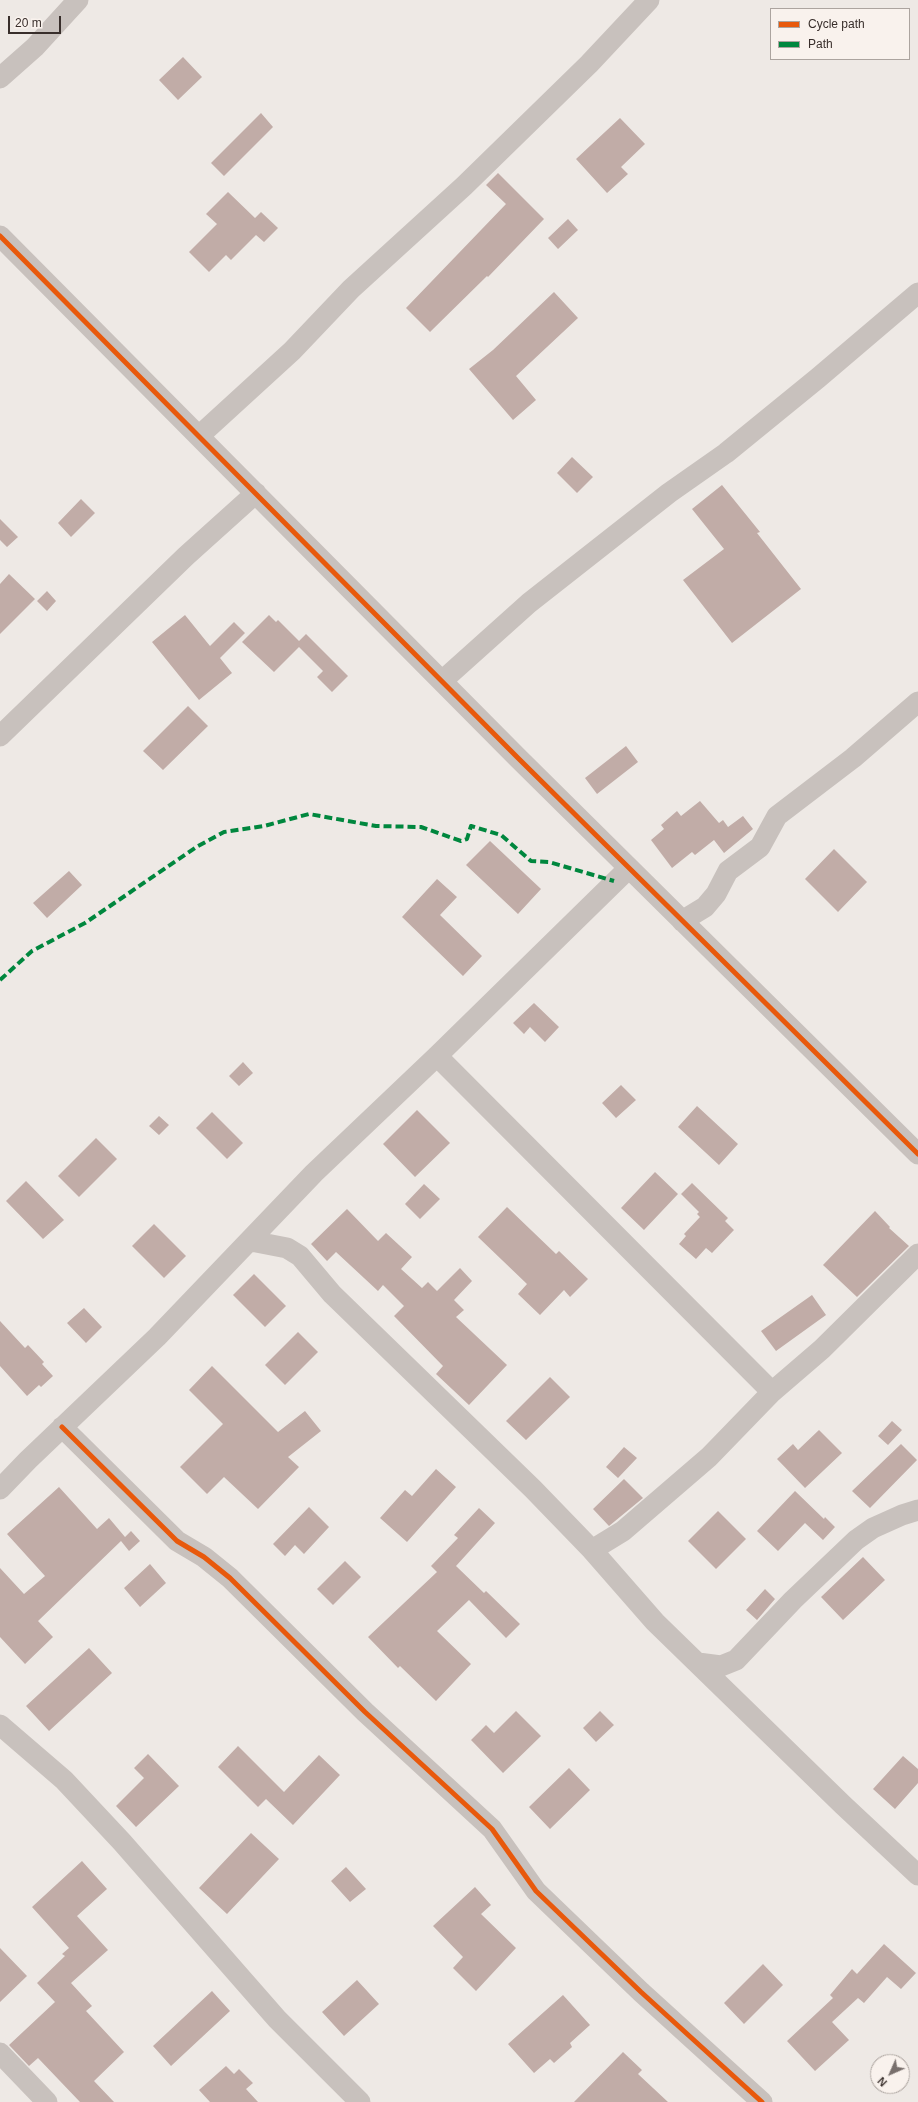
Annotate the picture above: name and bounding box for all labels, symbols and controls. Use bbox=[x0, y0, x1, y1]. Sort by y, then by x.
scale bar bbox=[10, 8, 63, 34]
legend bbox=[770, 8, 910, 60]
text: 20 m bbox=[15, 16, 42, 30]
text: Cycle path bbox=[808, 17, 865, 31]
text: Path bbox=[808, 37, 833, 51]
north arrow bbox=[870, 2054, 910, 2094]
text: N bbox=[875, 2075, 889, 2089]

